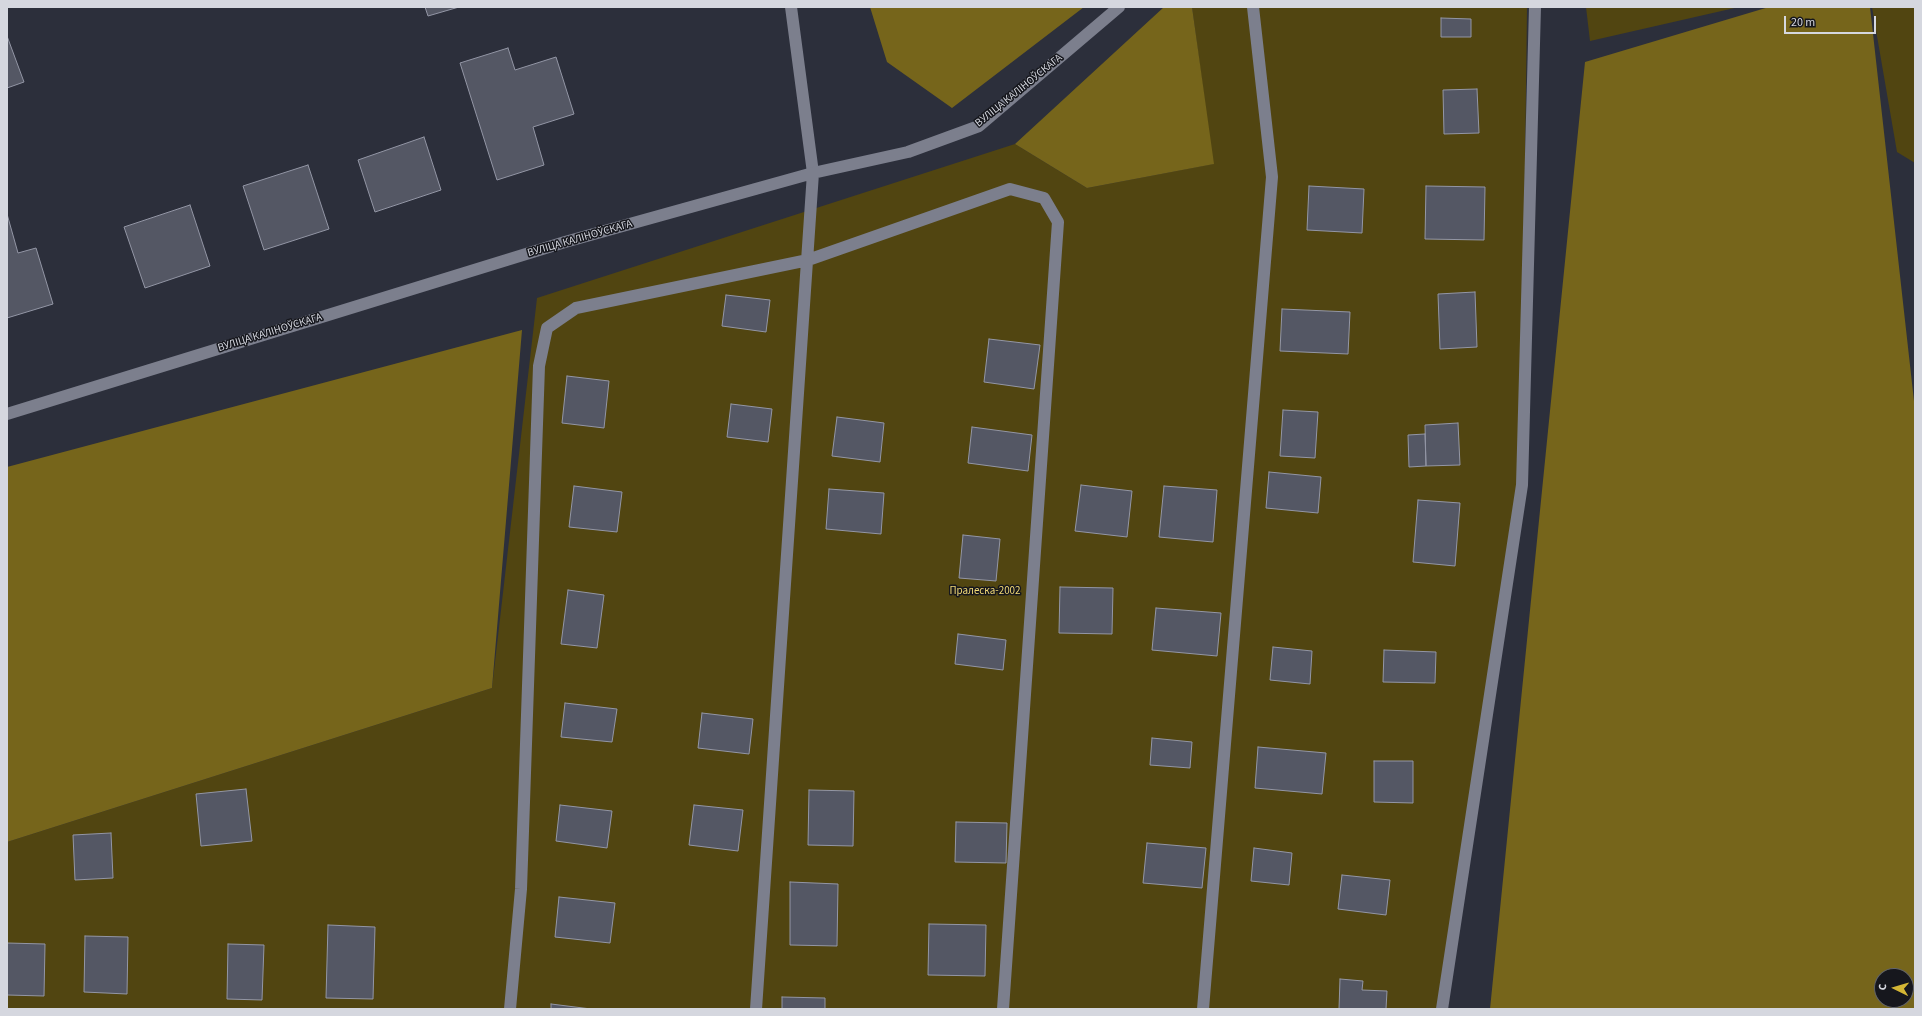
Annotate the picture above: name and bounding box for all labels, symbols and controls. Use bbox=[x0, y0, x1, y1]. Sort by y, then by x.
scale bar bbox=[1786, 8, 1878, 34]
text: 20 m bbox=[1791, 14, 1815, 31]
street label: ВУЛІЦА КАЛІНОЎСКАГА bbox=[973, 52, 1065, 130]
street label: ВУЛІЦА КАЛІНОЎСКАГА bbox=[526, 218, 634, 260]
street label: ВУЛІЦА КАЛІНОЎСКАГА bbox=[216, 311, 324, 355]
park label: Пралеска-2002 bbox=[949, 585, 1021, 599]
north arrow bbox=[1874, 968, 1914, 1008]
text: С bbox=[1875, 983, 1890, 991]

